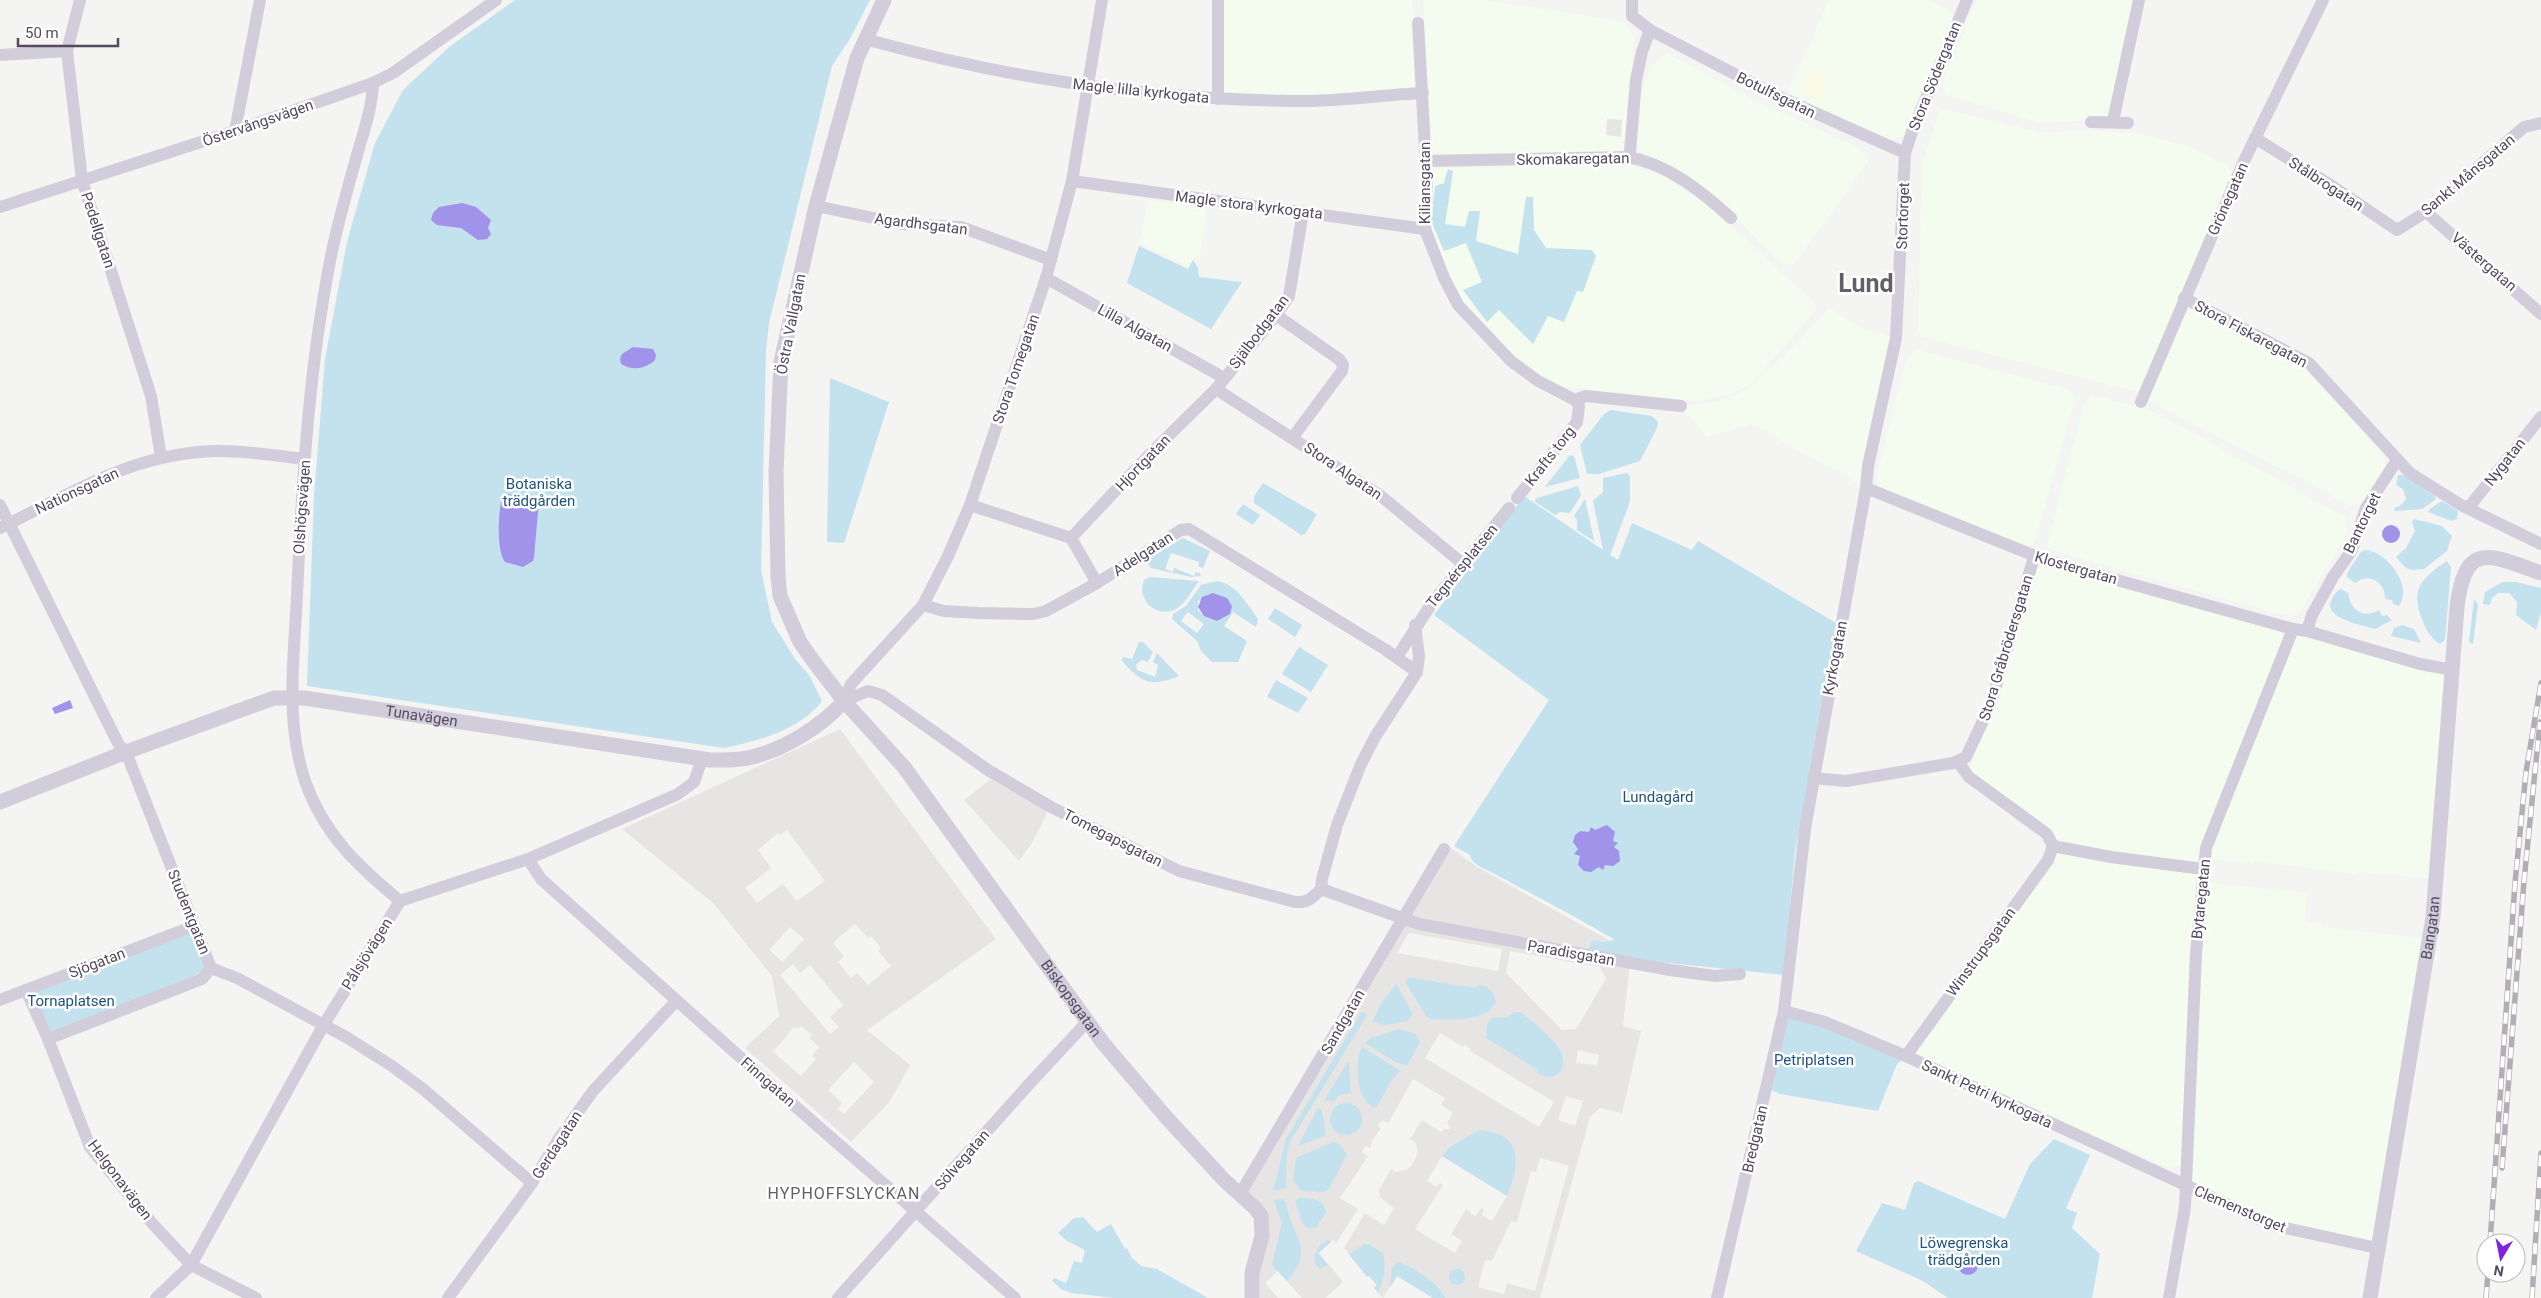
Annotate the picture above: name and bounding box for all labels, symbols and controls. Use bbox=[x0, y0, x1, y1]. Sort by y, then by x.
scale bar bbox=[18, 15, 118, 47]
street label: Stora Södergatan bbox=[1905, 19, 1965, 133]
text: 50 m bbox=[25, 24, 59, 42]
street label: Botulfsgatan bbox=[1734, 68, 1818, 122]
street label: Magle lilla kyrkogata bbox=[1072, 75, 1210, 107]
street label: Östervångsvägen bbox=[200, 96, 316, 150]
street label: Sankt Månsgatan bbox=[2417, 131, 2519, 219]
street label: Kiliansgatan bbox=[1416, 142, 1434, 224]
street label: Skomakaregatan bbox=[1516, 149, 1630, 169]
street label: Stålbrogatan bbox=[2285, 153, 2367, 215]
street label: Grönegatan bbox=[2204, 160, 2252, 238]
street label: Stortorget bbox=[1893, 182, 1913, 250]
street label: Magle stora kyrkogata bbox=[1174, 187, 1324, 223]
street label: Pedellgatan bbox=[77, 190, 119, 270]
street label: Agardhsgatan bbox=[873, 209, 969, 239]
street label: Västergatan bbox=[2448, 229, 2520, 295]
district label: Lund bbox=[1838, 269, 1894, 298]
street label: Östra Vallgatan bbox=[772, 272, 810, 376]
street label: Själbodgatan bbox=[1225, 292, 1293, 372]
street label: Stora Fiskaregatan bbox=[2192, 297, 2310, 371]
street label: Lilla Algatan bbox=[1095, 300, 1175, 356]
street label: Stora Tomegatan bbox=[989, 312, 1043, 426]
street label: Krafts torg bbox=[1521, 423, 1579, 489]
street label: Hjortgatan bbox=[1112, 431, 1174, 495]
street label: Nygatan bbox=[2481, 435, 2529, 489]
street label: Stora Algatan bbox=[1301, 438, 1385, 504]
street label: Olshögsvägen bbox=[290, 459, 314, 555]
street label: Nationsgatan bbox=[32, 464, 122, 518]
park label: Botaniska trädgården bbox=[503, 475, 575, 510]
street label: Bantorget bbox=[2340, 490, 2384, 556]
street label: Tegnérsplatsen bbox=[1423, 520, 1501, 612]
street label: Adelgatan bbox=[1110, 528, 1176, 580]
street label: Klostergatan bbox=[2033, 548, 2119, 588]
street label: Stora Gråbrödersgatan bbox=[1975, 573, 2037, 723]
street label: Kyrkogatan bbox=[1819, 619, 1851, 697]
street label: Tunavägen bbox=[384, 702, 459, 730]
park label: Lundagård bbox=[1623, 788, 1693, 806]
street label: Tomegapsgatan bbox=[1061, 805, 1165, 871]
street label: Bytaregatan bbox=[2188, 858, 2214, 940]
street label: Studentgatan bbox=[164, 867, 214, 957]
street label: Bangatan bbox=[2417, 896, 2444, 961]
street label: Winstrupsgatan bbox=[1943, 904, 2019, 1000]
street label: Pålsjövägen bbox=[338, 915, 396, 993]
street label: Paradisgatan bbox=[1526, 936, 1616, 970]
street label: Sjögatan bbox=[66, 944, 128, 982]
street label: Biskopsgatan bbox=[1037, 956, 1105, 1041]
street label: Sandgatan bbox=[1317, 986, 1369, 1058]
park label: Tornaplatsen bbox=[27, 992, 115, 1010]
park label: Petriplatsen bbox=[1774, 1051, 1854, 1069]
street label: Finngatan bbox=[737, 1053, 799, 1111]
street label: Sankt Petri kyrkogata bbox=[1919, 1056, 2055, 1132]
street label: Bredgatan bbox=[1739, 1104, 1771, 1174]
street label: Gerdagatan bbox=[528, 1108, 586, 1182]
street label: Sölvegatan bbox=[931, 1126, 993, 1194]
street label: Helgonavägen bbox=[84, 1136, 156, 1224]
street label: Clemenstorget bbox=[2191, 1182, 2289, 1236]
district label: HYPHOFFSLYCKAN bbox=[768, 1184, 920, 1203]
north arrow bbox=[2476, 1233, 2526, 1283]
park label: Löwegrenska trädgården bbox=[1920, 1234, 2008, 1269]
text: N bbox=[2492, 1262, 2505, 1280]

